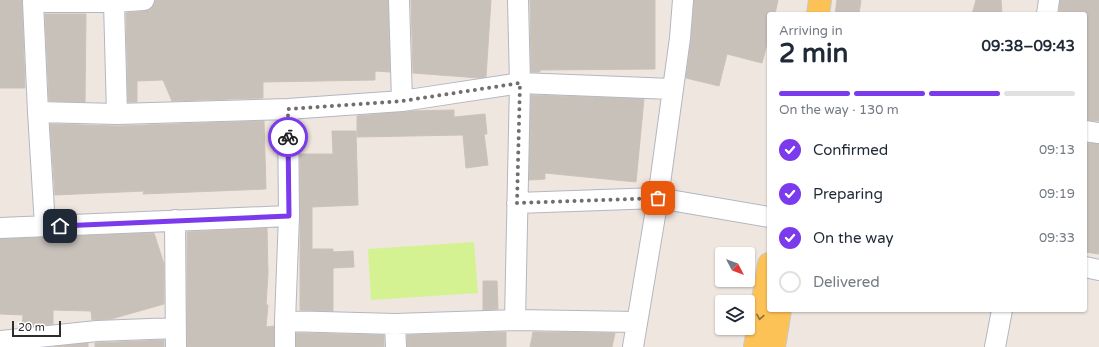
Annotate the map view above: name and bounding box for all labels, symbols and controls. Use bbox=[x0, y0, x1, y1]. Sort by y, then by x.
text: Arriving in bbox=[779, 23, 843, 39]
text: 09:38–09:43 bbox=[982, 37, 1075, 55]
text: 2 min bbox=[779, 38, 848, 69]
text: On the way · 130 m bbox=[779, 102, 899, 118]
courier bbox=[268, 117, 308, 157]
icon: bike bbox=[277, 126, 299, 148]
icon: check bbox=[779, 139, 801, 161]
text: Confirmed bbox=[813, 141, 888, 159]
text: 09:13 bbox=[1039, 142, 1075, 158]
pin bbox=[641, 181, 675, 215]
icon: check bbox=[779, 183, 801, 205]
text: Preparing bbox=[813, 185, 883, 203]
text: 09:19 bbox=[1039, 186, 1075, 202]
icon: bag bbox=[647, 187, 669, 209]
pin bbox=[43, 209, 77, 243]
icon: home bbox=[49, 215, 71, 237]
icon: check bbox=[779, 227, 801, 249]
text: On the way bbox=[813, 229, 893, 247]
text: 09:33 bbox=[1039, 230, 1075, 246]
north arrow bbox=[715, 247, 755, 287]
map controls bbox=[715, 247, 755, 335]
text: Delivered bbox=[813, 273, 880, 291]
button: layers bbox=[715, 295, 755, 335]
one-way arrow bbox=[756, 314, 765, 320]
scale bar bbox=[12, 319, 61, 338]
text: 20 m bbox=[18, 321, 45, 334]

